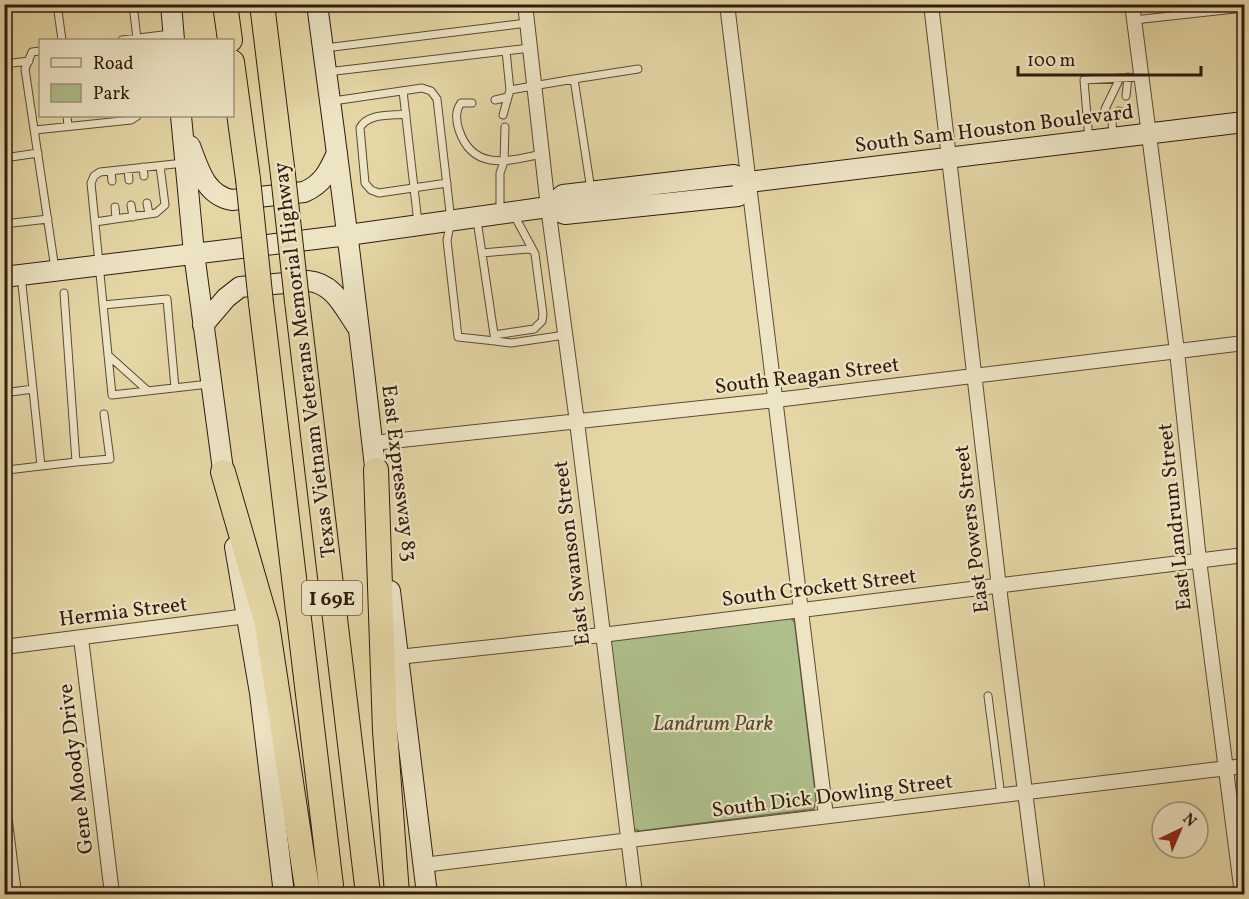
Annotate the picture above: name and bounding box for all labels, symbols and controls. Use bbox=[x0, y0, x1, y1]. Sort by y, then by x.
legend bbox=[39, 39, 234, 117]
scale bar bbox=[1018, 39, 1201, 77]
text: 100 m bbox=[1027, 49, 1076, 74]
text: Road bbox=[93, 52, 134, 77]
text: Park bbox=[93, 82, 130, 107]
street label: South Sam Houston Boulevard bbox=[853, 98, 1135, 161]
street label: Texas Vietnam Veterans Memorial Highway bbox=[267, 160, 344, 559]
street label: South Reagan Street bbox=[713, 351, 901, 402]
street label: East Expressway 83 bbox=[373, 383, 424, 563]
street label: East Landrum Street bbox=[1151, 421, 1200, 612]
street label: East Powers Street bbox=[948, 443, 997, 615]
street label: East Swanson Street bbox=[547, 459, 598, 647]
street label: South Crockett Street bbox=[720, 562, 918, 615]
road number: I 69E bbox=[302, 581, 362, 615]
street label: Hermia Street bbox=[57, 590, 189, 635]
street label: Gene Moody Drive bbox=[52, 682, 101, 856]
park label: Landrum Park bbox=[653, 710, 773, 739]
street label: South Dick Dowling Street bbox=[710, 767, 954, 826]
north arrow bbox=[1150, 800, 1210, 860]
text: N bbox=[1177, 809, 1201, 833]

